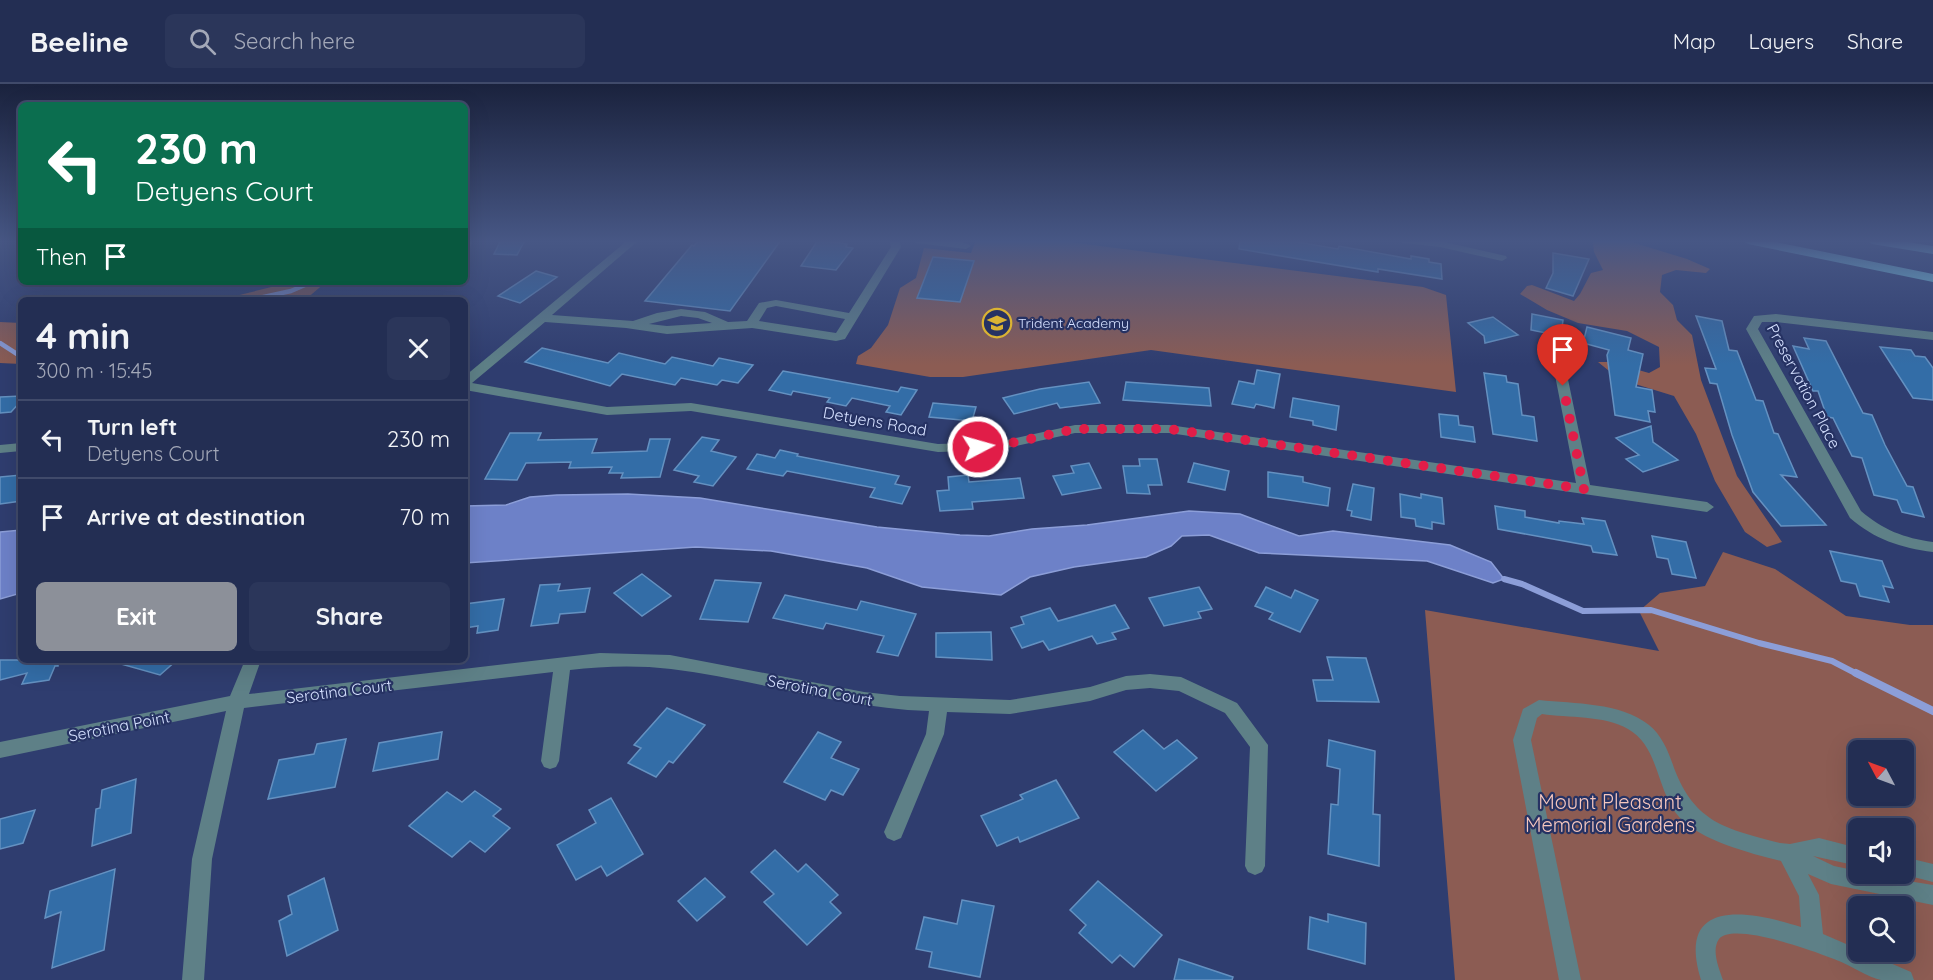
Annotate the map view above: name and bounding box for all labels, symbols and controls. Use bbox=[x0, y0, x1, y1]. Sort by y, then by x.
search box bbox=[165, 14, 585, 68]
text: Beeline bbox=[30, 24, 129, 59]
icon: search bbox=[186, 25, 219, 58]
text: Search here bbox=[234, 27, 355, 55]
text: Map bbox=[1673, 28, 1716, 54]
text: Layers bbox=[1749, 28, 1814, 54]
text: Share bbox=[1847, 28, 1903, 54]
text: 230 m bbox=[135, 122, 258, 175]
icon: left bbox=[36, 126, 114, 204]
text: Detyens Court bbox=[135, 174, 314, 208]
icon: arrive bbox=[99, 240, 132, 273]
text: Then bbox=[36, 243, 87, 271]
school or university icon: Trident Academy bbox=[981, 307, 1013, 339]
text: 4 min bbox=[36, 313, 130, 358]
place label: Trident Academy bbox=[1018, 314, 1129, 332]
button: close bbox=[387, 317, 450, 380]
street label: Preservation Place bbox=[1763, 320, 1845, 452]
pin bbox=[1537, 324, 1588, 386]
icon: arrive bbox=[1546, 333, 1579, 366]
text: 300 m · 15:45 bbox=[36, 358, 152, 383]
street label: Detyens Road bbox=[822, 402, 928, 440]
text: Turn left bbox=[87, 413, 177, 441]
position arrow bbox=[946, 415, 1010, 479]
icon: left bbox=[36, 423, 69, 456]
text: 230 m bbox=[387, 425, 450, 453]
text: Detyens Court bbox=[87, 441, 220, 466]
icon: arrive bbox=[36, 501, 69, 534]
text: Arrive at destination bbox=[87, 503, 305, 531]
text: 70 m bbox=[400, 503, 450, 531]
button: Exit bbox=[36, 582, 237, 651]
button: Share bbox=[249, 582, 450, 651]
street label: Serotina Court bbox=[766, 670, 874, 710]
street label: Serotina Court bbox=[285, 675, 393, 707]
street label: Serotina Point bbox=[67, 706, 171, 746]
north arrow bbox=[1848, 740, 1914, 806]
map controls bbox=[1848, 740, 1914, 962]
park label: Mount Pleasant Memorial Gardens bbox=[1525, 789, 1695, 837]
button: sound bbox=[1848, 818, 1914, 884]
button: search bbox=[1848, 896, 1914, 962]

